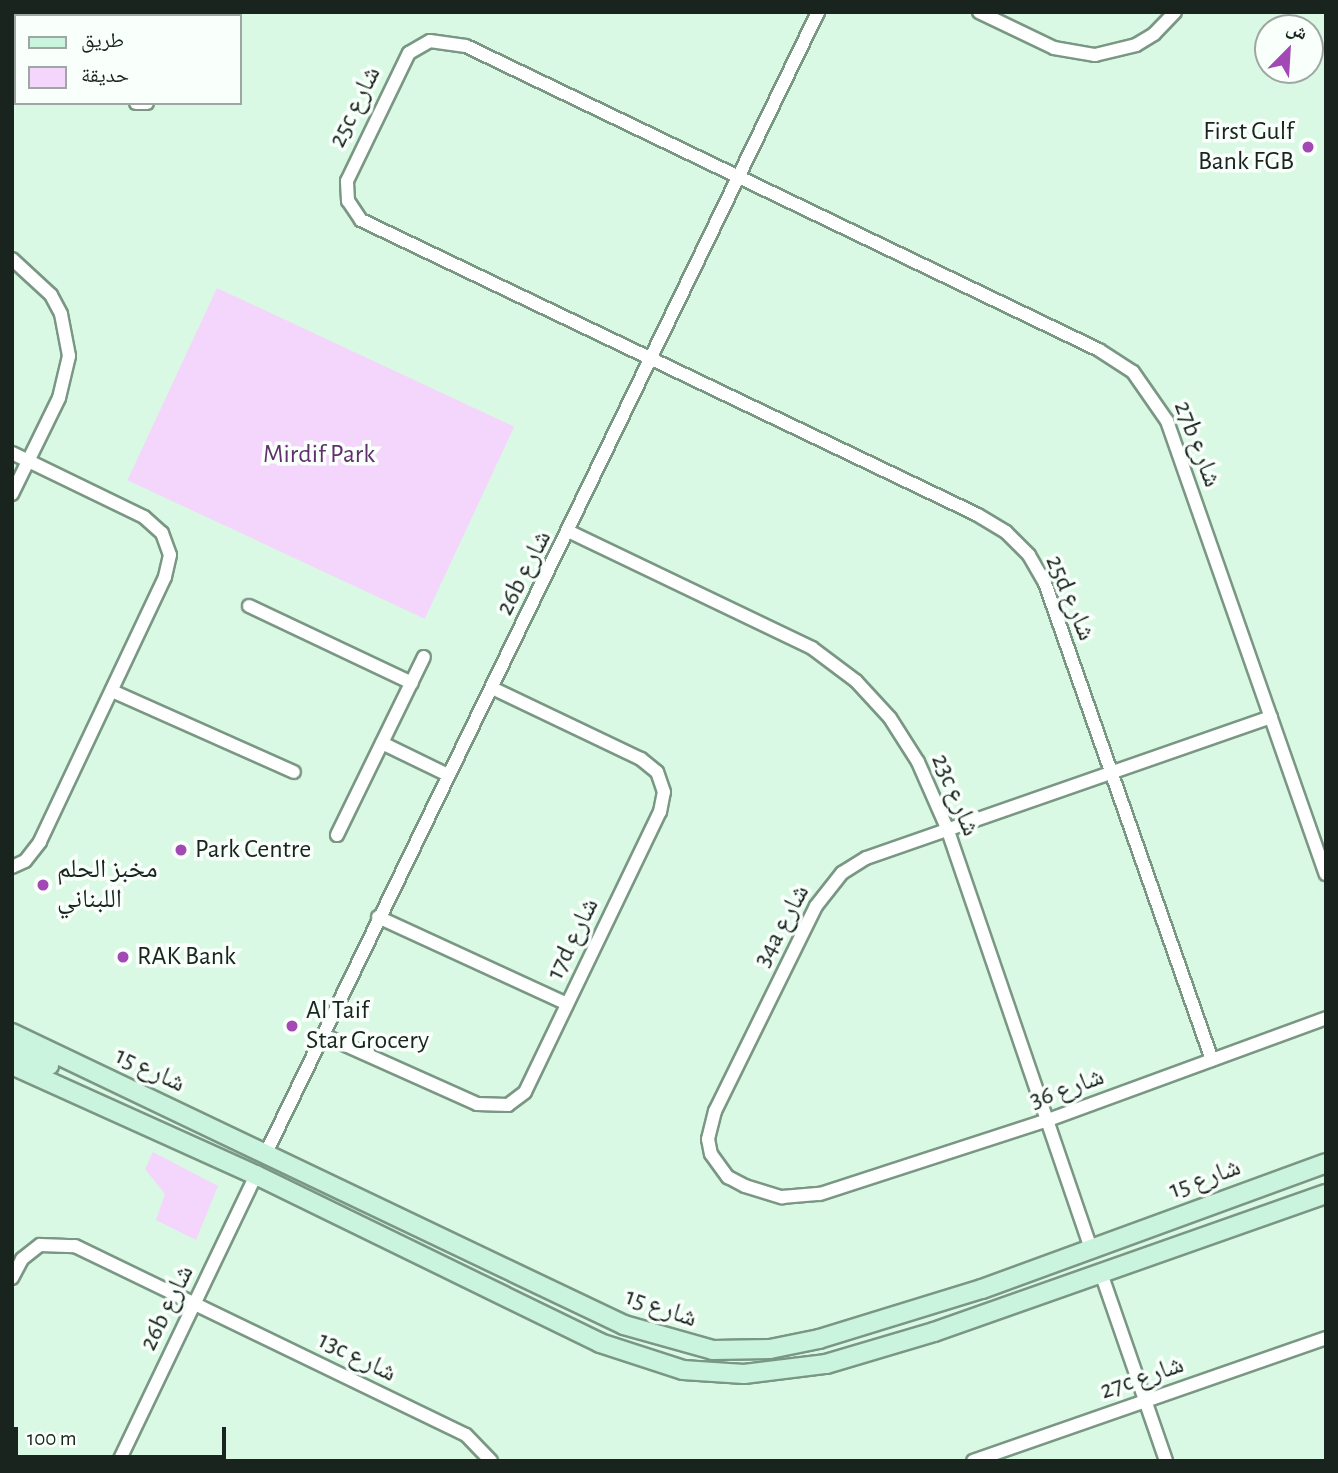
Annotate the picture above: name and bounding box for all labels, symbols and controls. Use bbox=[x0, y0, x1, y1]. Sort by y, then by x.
legend bbox=[14, 14, 242, 105]
north arrow bbox=[1254, 14, 1324, 84]
text: ش bbox=[1284, 18, 1310, 44]
text: طريق bbox=[81, 30, 124, 51]
street label: 25c شارع bbox=[322, 61, 388, 153]
text: حديقة bbox=[81, 65, 129, 86]
place label: First Gulf Bank FGB bbox=[1198, 116, 1294, 178]
marker: First Gulf Bank FGB bbox=[1300, 139, 1316, 155]
street label: 27b شارع bbox=[1166, 397, 1228, 491]
park label: Mirdif Park bbox=[263, 439, 375, 471]
street label: 26b شارع bbox=[489, 525, 559, 621]
street label: 25d شارع bbox=[1038, 551, 1102, 645]
street label: 23c شارع bbox=[924, 749, 986, 841]
place label: Park Centre bbox=[195, 834, 311, 866]
marker: Park Centre bbox=[173, 842, 189, 858]
place label: مخبز الحلم اللبناني bbox=[57, 854, 158, 916]
marker: مخبز الحلم اللبناني bbox=[35, 877, 51, 893]
street label: 34a شارع bbox=[747, 879, 817, 973]
street label: 17d شارع bbox=[540, 893, 606, 985]
place label: RAK Bank bbox=[137, 941, 236, 973]
marker: RAK Bank bbox=[115, 949, 131, 965]
place label: Al Taif Star Grocery bbox=[306, 995, 429, 1056]
marker: Al Taif Star Grocery bbox=[284, 1018, 300, 1034]
street label: شارع 15 bbox=[110, 1040, 190, 1100]
street label: شارع 36 bbox=[1026, 1061, 1108, 1117]
street label: شارع 15 bbox=[1165, 1152, 1245, 1206]
street label: 26b شارع bbox=[133, 1260, 201, 1356]
street label: شارع 15 bbox=[621, 1281, 701, 1335]
street label: 13c شارع bbox=[313, 1325, 401, 1389]
street label: 27c شارع bbox=[1096, 1349, 1188, 1407]
scale bar bbox=[18, 1414, 229, 1458]
text: 100 m bbox=[27, 1428, 77, 1449]

